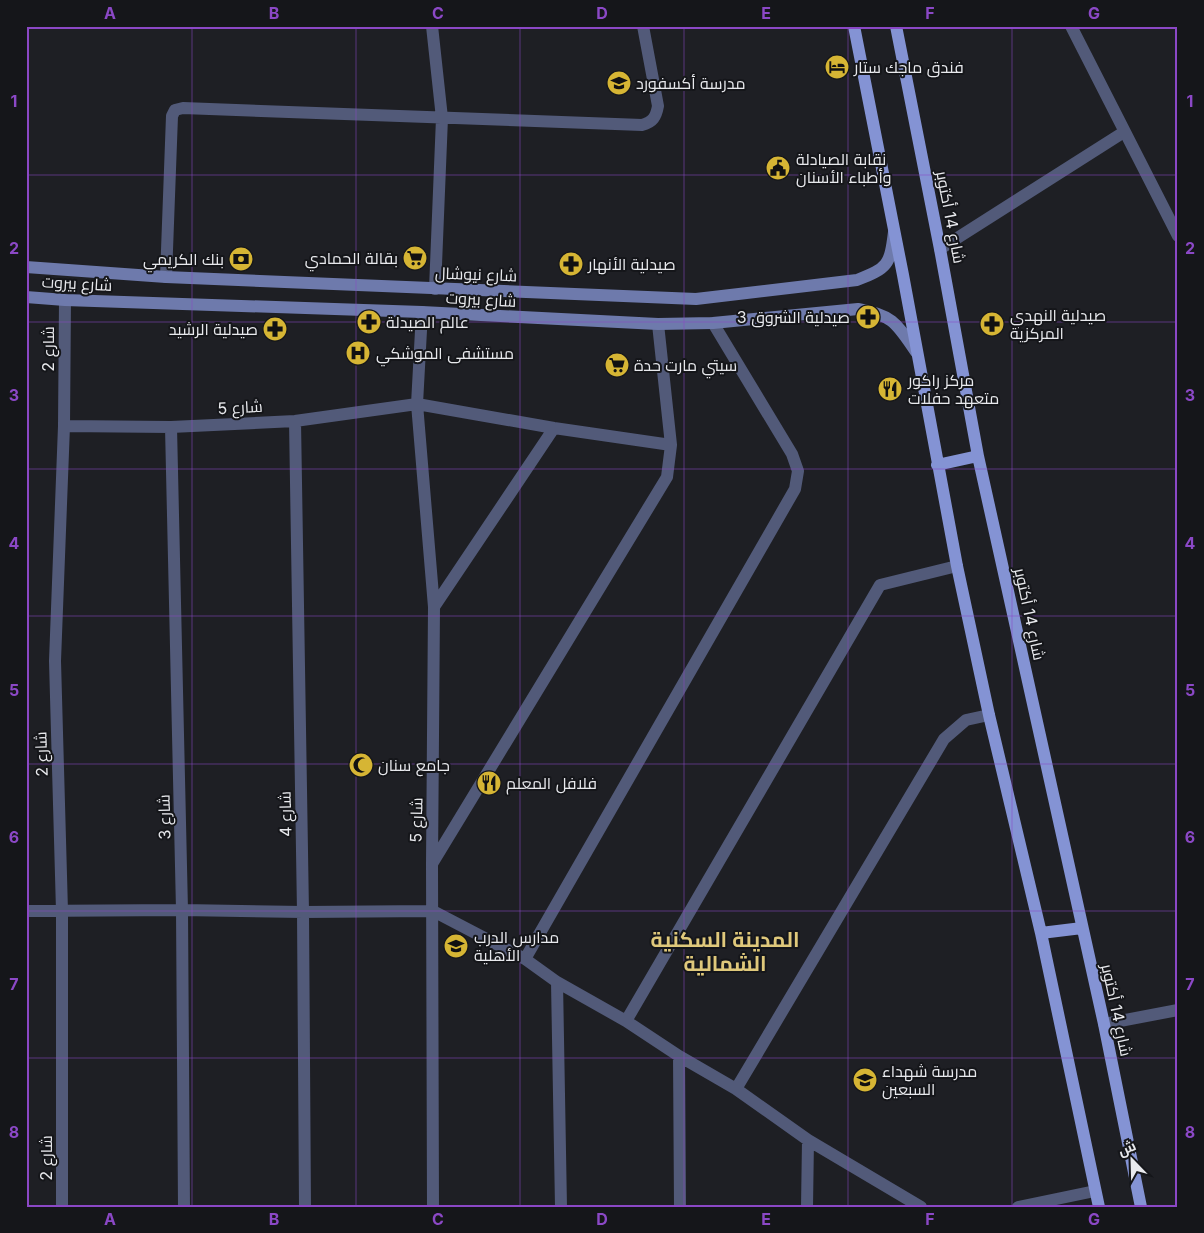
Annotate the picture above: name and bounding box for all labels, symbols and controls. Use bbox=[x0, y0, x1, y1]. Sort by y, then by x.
text: A bbox=[104, 3, 116, 23]
text: B bbox=[269, 3, 279, 23]
text: C bbox=[432, 3, 444, 23]
text: D bbox=[596, 3, 608, 23]
text: E bbox=[761, 3, 771, 23]
text: F bbox=[925, 3, 935, 23]
text: G bbox=[1088, 3, 1100, 23]
hotel icon: فندق ماجك ستار bbox=[824, 54, 850, 80]
place label: فندق ماجك ستار bbox=[853, 57, 964, 78]
school or university icon: مدرسة أكسفورد bbox=[606, 70, 632, 96]
place label: مدرسة أكسفورد bbox=[636, 73, 746, 93]
text: 1 bbox=[11, 91, 17, 111]
text: 1 bbox=[1187, 91, 1193, 111]
place label: نقابة الصيادلة وأطباء الأسنان bbox=[796, 149, 891, 188]
public building icon: نقابة الصيادلة وأطباء الأسنان bbox=[765, 155, 791, 181]
street label: شارع 14 أكتوبر bbox=[930, 168, 970, 266]
text: 2 bbox=[9, 238, 19, 258]
text: 2 bbox=[1185, 238, 1195, 258]
supermarket icon: بقالة الحمادي bbox=[402, 245, 428, 271]
bank icon: بنك الكريمي bbox=[228, 246, 254, 272]
place label: بقالة الحمادي bbox=[305, 248, 398, 272]
place label: بنك الكريمي bbox=[143, 249, 224, 273]
pharmacy icon: صيدلية الأنهار bbox=[558, 251, 584, 277]
place label: صيدلية الأنهار bbox=[587, 254, 676, 275]
street label: شارع نيوشال bbox=[434, 263, 517, 287]
street label: شارع بيروت bbox=[41, 271, 113, 297]
street label: شارع بيروت bbox=[445, 287, 517, 313]
pharmacy icon: صيدلية الشروق 3 bbox=[855, 304, 881, 330]
place label: صيدلية النهدي المركزية bbox=[1010, 305, 1106, 343]
place label: صيدلية الشروق 3 bbox=[737, 307, 850, 328]
pharmacy icon: عالم الصيدلة bbox=[356, 309, 382, 335]
pharmacy icon: صيدلية النهدي المركزية bbox=[979, 311, 1005, 337]
place label: عالم الصيدلة bbox=[386, 312, 469, 334]
pharmacy icon: صيدلية الرشيد bbox=[262, 316, 288, 342]
place label: صيدلية الرشيد bbox=[169, 319, 258, 339]
street label: شارع 2 bbox=[38, 326, 60, 372]
hospital icon: مستشفى الموشكي bbox=[345, 340, 371, 366]
place label: مستشفى الموشكي bbox=[376, 343, 514, 367]
supermarket icon: سيتي مارت حدة bbox=[604, 352, 630, 378]
place label: سيتي مارت حدة bbox=[634, 355, 737, 379]
place label: مركز راكور متعهد حفلات bbox=[907, 370, 999, 409]
restaurant icon: مركز راكور متعهد حفلات bbox=[877, 376, 903, 402]
text: 3 bbox=[9, 385, 19, 405]
text: 3 bbox=[1185, 385, 1195, 405]
street label: شارع 5 bbox=[217, 396, 263, 420]
text: 4 bbox=[9, 533, 20, 553]
text: 4 bbox=[1185, 533, 1196, 553]
street label: شارع 14 أكتوبر bbox=[1008, 565, 1050, 663]
text: 5 bbox=[9, 680, 19, 700]
text: 5 bbox=[1185, 680, 1195, 700]
street label: شارع 2 bbox=[30, 731, 54, 777]
mosque icon: جامع سنان bbox=[348, 752, 374, 778]
place label: جامع سنان bbox=[378, 755, 450, 777]
restaurant icon: فلافل المعلم bbox=[476, 770, 502, 796]
place label: فلافل المعلم bbox=[506, 773, 597, 795]
street label: شارع 4 bbox=[275, 791, 297, 837]
street label: شارع 3 bbox=[154, 794, 176, 840]
street label: شارع 5 bbox=[406, 797, 428, 843]
text: 6 bbox=[9, 827, 19, 847]
text: 6 bbox=[1185, 827, 1195, 847]
place label: مدارس الدرب الأهلية bbox=[474, 927, 559, 965]
district label: المدينة السكنية الشمالية bbox=[651, 927, 800, 976]
school or university icon: مدارس الدرب الأهلية bbox=[443, 933, 469, 959]
street label: شارع 14 أكتوبر bbox=[1095, 961, 1137, 1059]
text: 7 bbox=[9, 974, 19, 994]
text: 7 bbox=[1185, 974, 1195, 994]
place label: مدرسة شهداء السبعين bbox=[882, 1061, 977, 1100]
school or university icon: مدرسة شهداء السبعين bbox=[852, 1067, 878, 1093]
text: 8 bbox=[9, 1122, 19, 1142]
text: 8 bbox=[1185, 1122, 1195, 1142]
street label: شارع 2 bbox=[36, 1135, 58, 1181]
north arrow bbox=[1106, 1136, 1156, 1186]
text: ش bbox=[1115, 1136, 1139, 1160]
text: A bbox=[104, 1209, 116, 1229]
text: B bbox=[269, 1209, 279, 1229]
text: C bbox=[432, 1209, 444, 1229]
text: D bbox=[596, 1209, 608, 1229]
text: E bbox=[761, 1209, 771, 1229]
text: F bbox=[925, 1209, 935, 1229]
text: G bbox=[1088, 1209, 1100, 1229]

